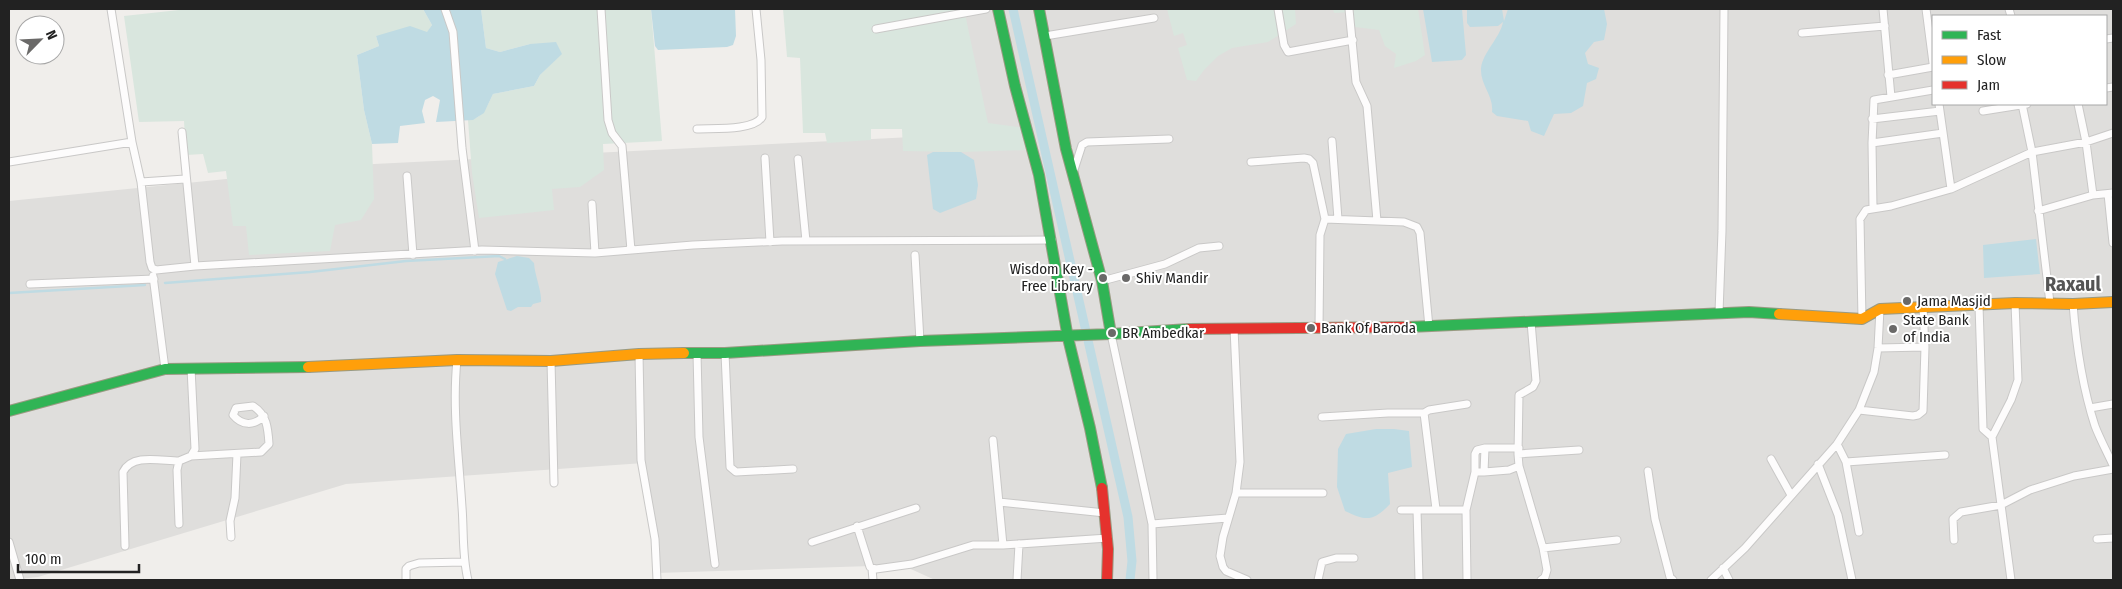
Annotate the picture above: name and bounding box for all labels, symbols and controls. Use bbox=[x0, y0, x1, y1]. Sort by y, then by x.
north arrow bbox=[15, 15, 65, 65]
legend bbox=[1932, 15, 2107, 105]
text: Fast bbox=[1977, 26, 2001, 44]
text: N bbox=[42, 28, 61, 42]
text: Slow bbox=[1977, 51, 2006, 69]
text: Jam bbox=[1977, 76, 2000, 94]
place label: Wisdom Key - Free Library bbox=[1010, 260, 1093, 295]
place label: Shiv Mandir bbox=[1136, 269, 1209, 287]
marker: Wisdom Key - Free Library bbox=[1097, 272, 1109, 284]
marker: Shiv Mandir bbox=[1120, 272, 1132, 284]
district label: Raxaul bbox=[2045, 272, 2101, 296]
place label: Jama Masjid bbox=[1917, 292, 1991, 310]
marker: Jama Masjid bbox=[1901, 295, 1913, 307]
place label: State Bank of India bbox=[1903, 311, 1969, 346]
place label: Bank Of Baroda bbox=[1321, 319, 1416, 337]
marker: Bank Of Baroda bbox=[1305, 322, 1317, 334]
marker: State Bank of India bbox=[1887, 323, 1899, 335]
place label: BR Ambedkar bbox=[1122, 324, 1205, 342]
marker: BR Ambedkar bbox=[1106, 327, 1118, 339]
scale bar bbox=[18, 542, 139, 574]
text: 100 m bbox=[25, 550, 62, 568]

